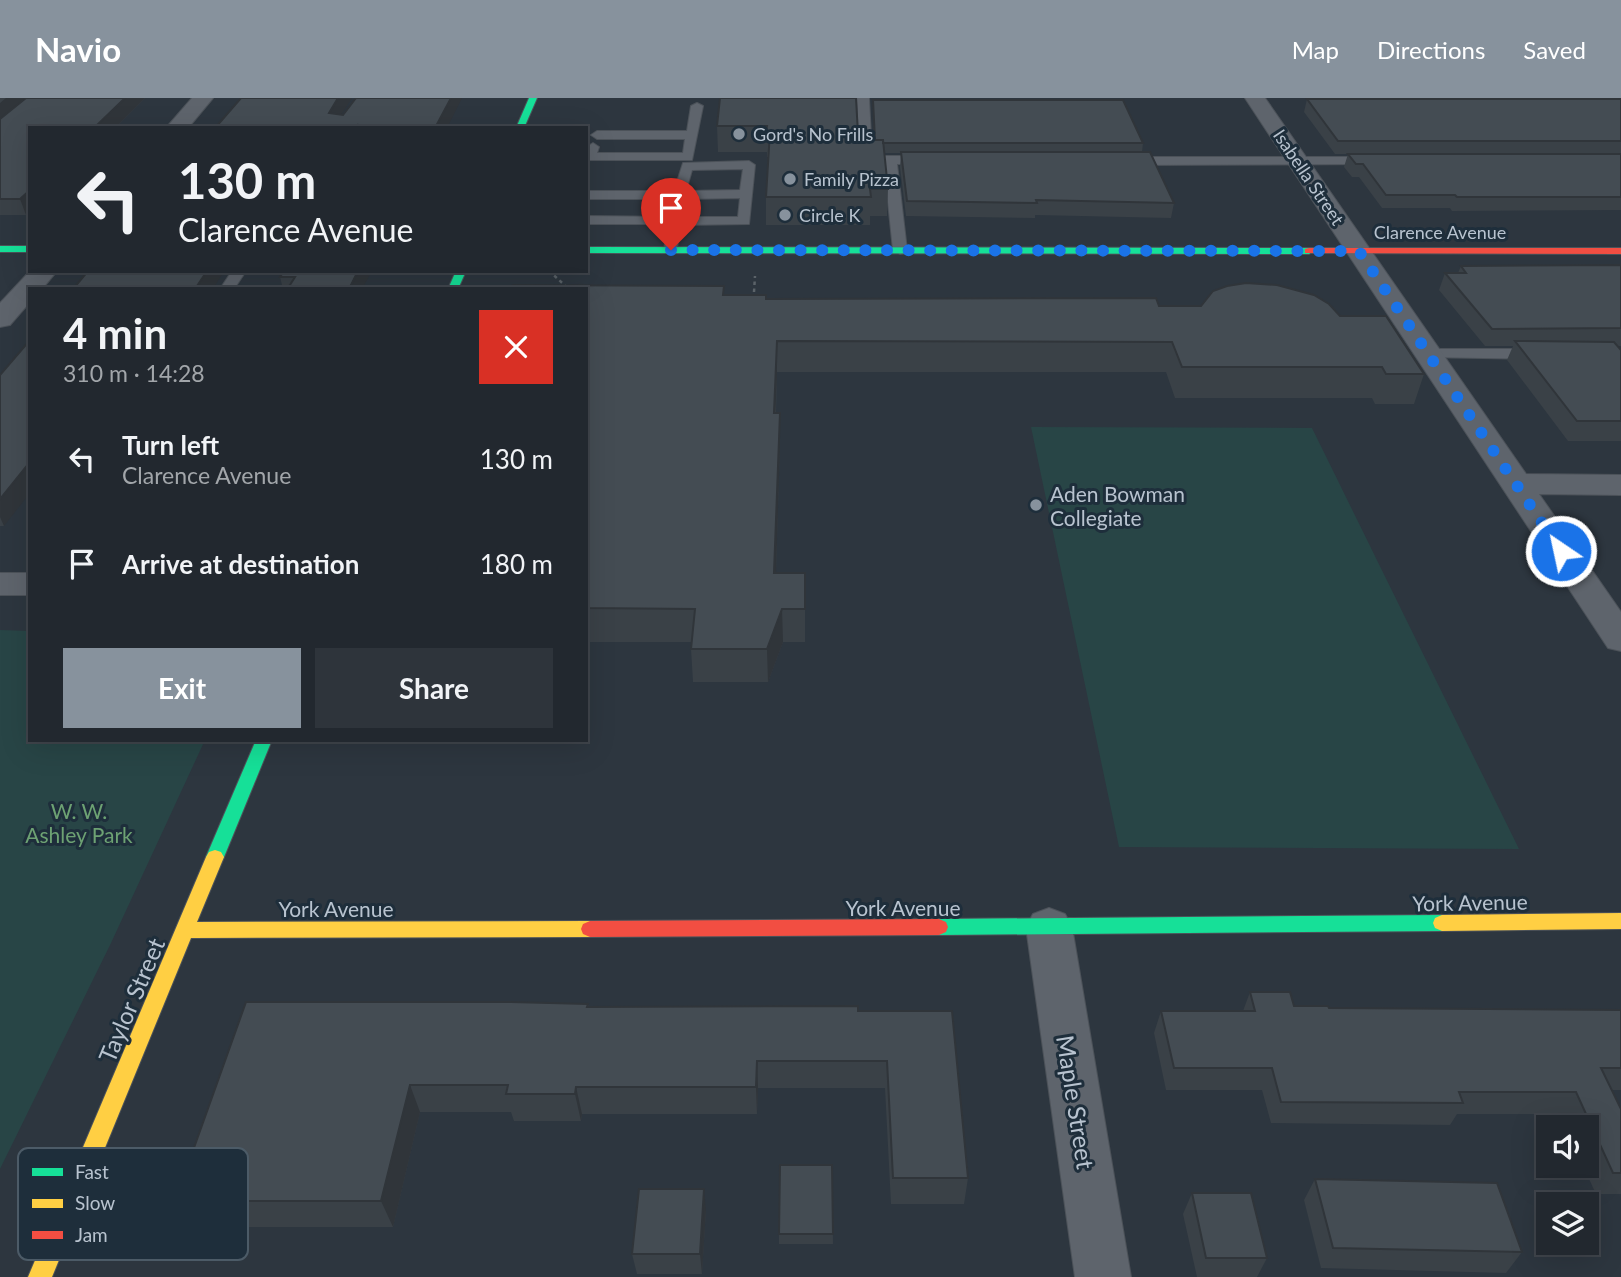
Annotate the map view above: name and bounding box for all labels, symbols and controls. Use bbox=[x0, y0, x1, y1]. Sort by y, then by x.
text: Navio bbox=[35, 29, 121, 69]
text: Map bbox=[1292, 35, 1339, 64]
text: Directions bbox=[1377, 35, 1485, 64]
text: Saved bbox=[1523, 35, 1586, 64]
place label: Gord's No Frills bbox=[753, 123, 874, 145]
street label: Isabella Street bbox=[1269, 125, 1349, 229]
marker: Gord's No Frills bbox=[731, 126, 747, 142]
text: 130 m bbox=[178, 151, 316, 209]
icon: left bbox=[63, 154, 154, 245]
place label: Family Pizza bbox=[804, 168, 899, 190]
marker: Family Pizza bbox=[782, 171, 798, 187]
pin bbox=[641, 178, 701, 250]
icon: arrive bbox=[652, 189, 690, 227]
place label: Circle K bbox=[799, 204, 860, 226]
marker: Circle K bbox=[777, 207, 793, 223]
text: Clarence Avenue bbox=[178, 210, 414, 249]
street label: Clarence Avenue bbox=[1374, 221, 1506, 243]
text: 4 min bbox=[63, 308, 167, 358]
button: close bbox=[479, 310, 553, 384]
text: 310 m · 14:28 bbox=[63, 359, 205, 387]
text: Turn left bbox=[122, 429, 219, 461]
icon: left bbox=[63, 440, 101, 478]
text: 130 m bbox=[480, 443, 553, 475]
text: Clarence Avenue bbox=[122, 461, 291, 489]
place label: Aden Bowman Collegiate bbox=[1050, 481, 1185, 530]
marker: Aden Bowman Collegiate bbox=[1028, 497, 1044, 513]
position arrow bbox=[1524, 514, 1598, 588]
icon: arrive bbox=[63, 545, 101, 583]
text: Arrive at destination bbox=[122, 548, 359, 580]
text: 180 m bbox=[480, 548, 553, 580]
button: Exit bbox=[63, 648, 301, 728]
button: Share bbox=[315, 648, 553, 728]
park label: W. W. Ashley Park bbox=[25, 798, 133, 847]
street label: York Avenue bbox=[1412, 888, 1528, 916]
street label: York Avenue bbox=[845, 895, 961, 920]
street label: York Avenue bbox=[278, 896, 394, 921]
street label: Taylor Street bbox=[92, 933, 170, 1067]
street label: Maple Street bbox=[1051, 1033, 1101, 1171]
map controls bbox=[1536, 1115, 1599, 1255]
button: sound bbox=[1536, 1115, 1599, 1178]
legend bbox=[18, 1148, 248, 1260]
text: Fast bbox=[75, 1160, 109, 1183]
text: Slow bbox=[75, 1191, 115, 1214]
button: layers bbox=[1536, 1192, 1599, 1255]
text: Jam bbox=[75, 1223, 108, 1246]

